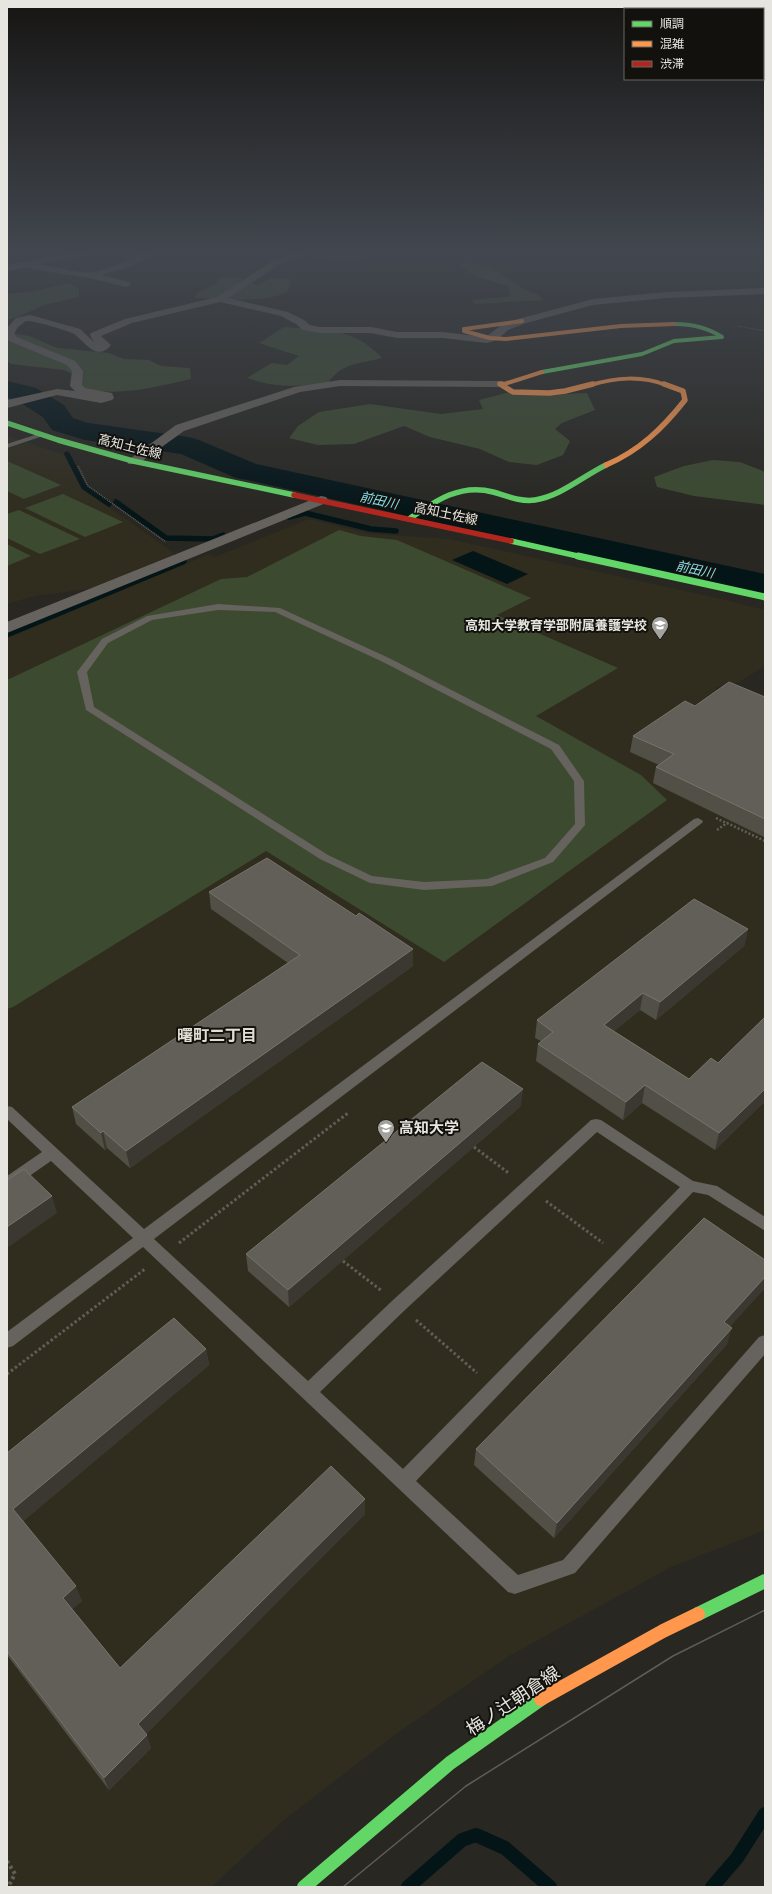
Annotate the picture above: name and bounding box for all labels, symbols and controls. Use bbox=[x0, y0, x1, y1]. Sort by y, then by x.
legend bbox=[624, 8, 764, 80]
text: 順調 bbox=[660, 15, 684, 33]
text: 混雑 bbox=[660, 35, 684, 53]
text: 渋滞 bbox=[660, 55, 684, 73]
street label: 高知土佐線 bbox=[96, 429, 164, 464]
water label: 前田川 bbox=[358, 487, 402, 514]
street label: 高知土佐線 bbox=[412, 497, 480, 530]
water label: 前田川 bbox=[674, 556, 718, 583]
school or university icon: 高知大学教育学部附属養護学校 bbox=[650, 615, 670, 640]
place label: 高知大学教育学部附属養護学校 bbox=[465, 616, 647, 635]
district label: 曙町二丁目 bbox=[177, 1024, 257, 1047]
place label: 高知大学 bbox=[399, 1117, 459, 1139]
school or university icon: 高知大学 bbox=[376, 1118, 396, 1143]
street label: 梅ノ辻朝倉線 bbox=[461, 1660, 565, 1742]

